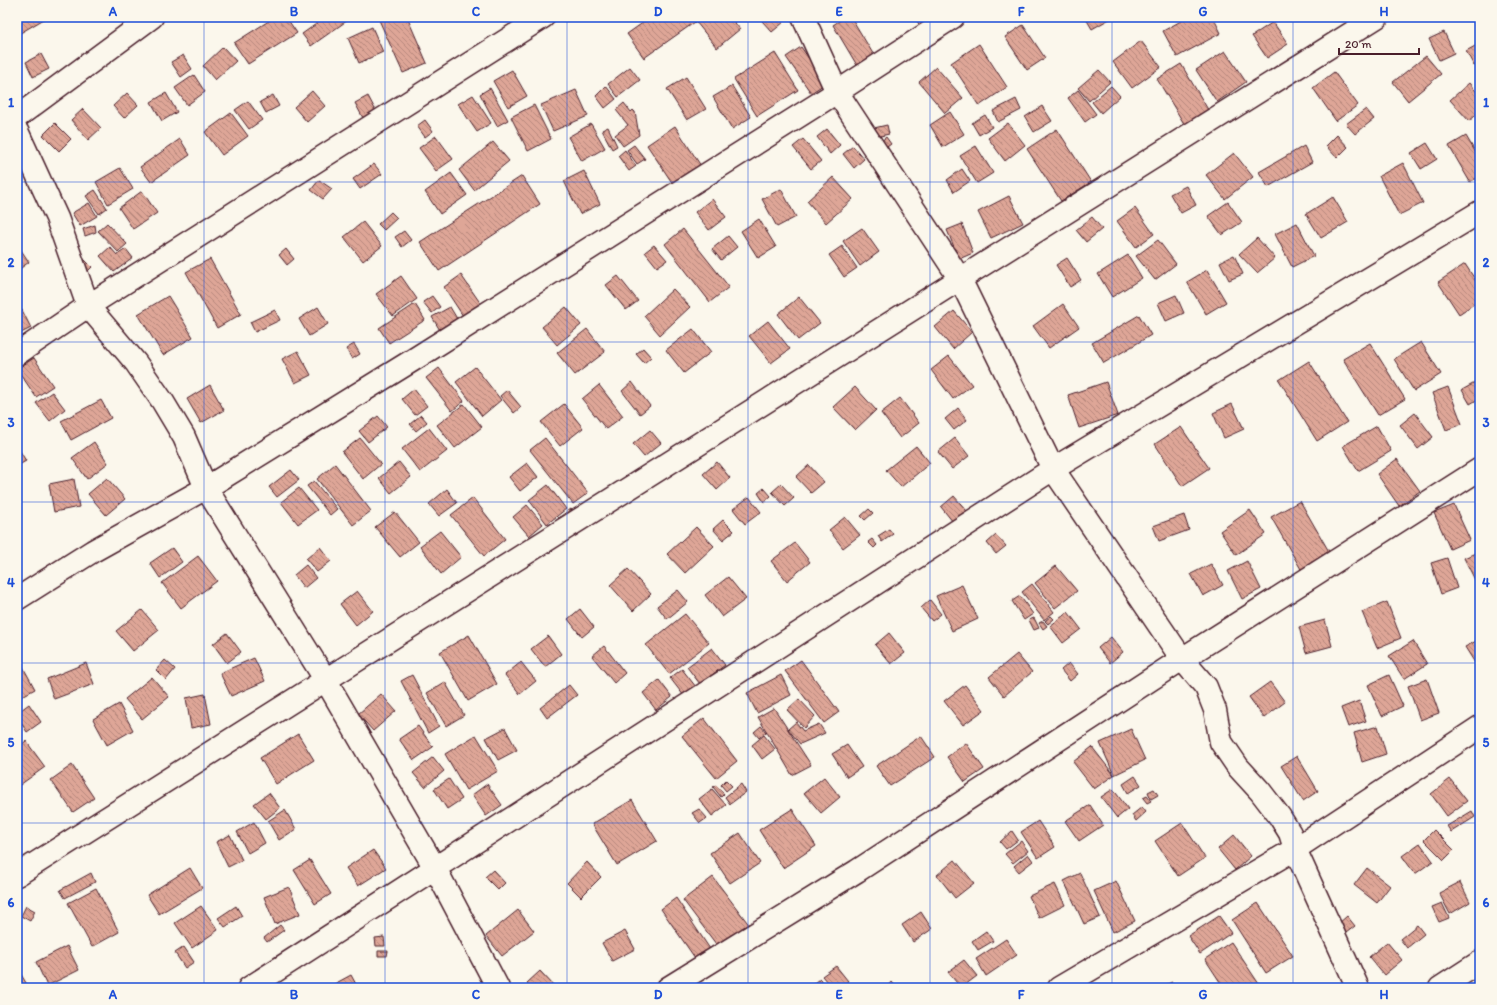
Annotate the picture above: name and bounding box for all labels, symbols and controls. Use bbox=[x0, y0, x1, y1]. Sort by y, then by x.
text: A bbox=[108, 4, 118, 19]
text: B bbox=[290, 4, 299, 19]
text: C bbox=[472, 4, 481, 19]
text: D bbox=[654, 4, 663, 19]
text: E bbox=[835, 4, 843, 19]
text: F bbox=[1018, 4, 1025, 19]
text: G bbox=[1199, 4, 1208, 19]
text: H bbox=[1380, 4, 1389, 19]
scale bar bbox=[1339, 30, 1419, 56]
text: 20 m bbox=[1345, 37, 1372, 51]
text: 1 bbox=[8, 95, 14, 110]
text: 1 bbox=[1483, 95, 1489, 110]
text: 2 bbox=[8, 255, 15, 270]
text: 2 bbox=[1483, 255, 1490, 270]
text: 3 bbox=[7, 415, 15, 430]
text: 3 bbox=[1482, 415, 1490, 430]
text: 4 bbox=[7, 575, 15, 590]
text: 4 bbox=[1482, 575, 1490, 590]
text: 5 bbox=[8, 735, 15, 750]
text: 5 bbox=[1483, 735, 1490, 750]
text: 6 bbox=[8, 895, 15, 910]
text: 6 bbox=[1483, 895, 1490, 910]
text: A bbox=[108, 987, 118, 1002]
text: B bbox=[290, 987, 299, 1002]
text: C bbox=[472, 987, 481, 1002]
text: D bbox=[654, 987, 663, 1002]
text: E bbox=[835, 987, 843, 1002]
text: F bbox=[1018, 987, 1025, 1002]
text: G bbox=[1199, 987, 1208, 1002]
text: H bbox=[1380, 987, 1389, 1002]

